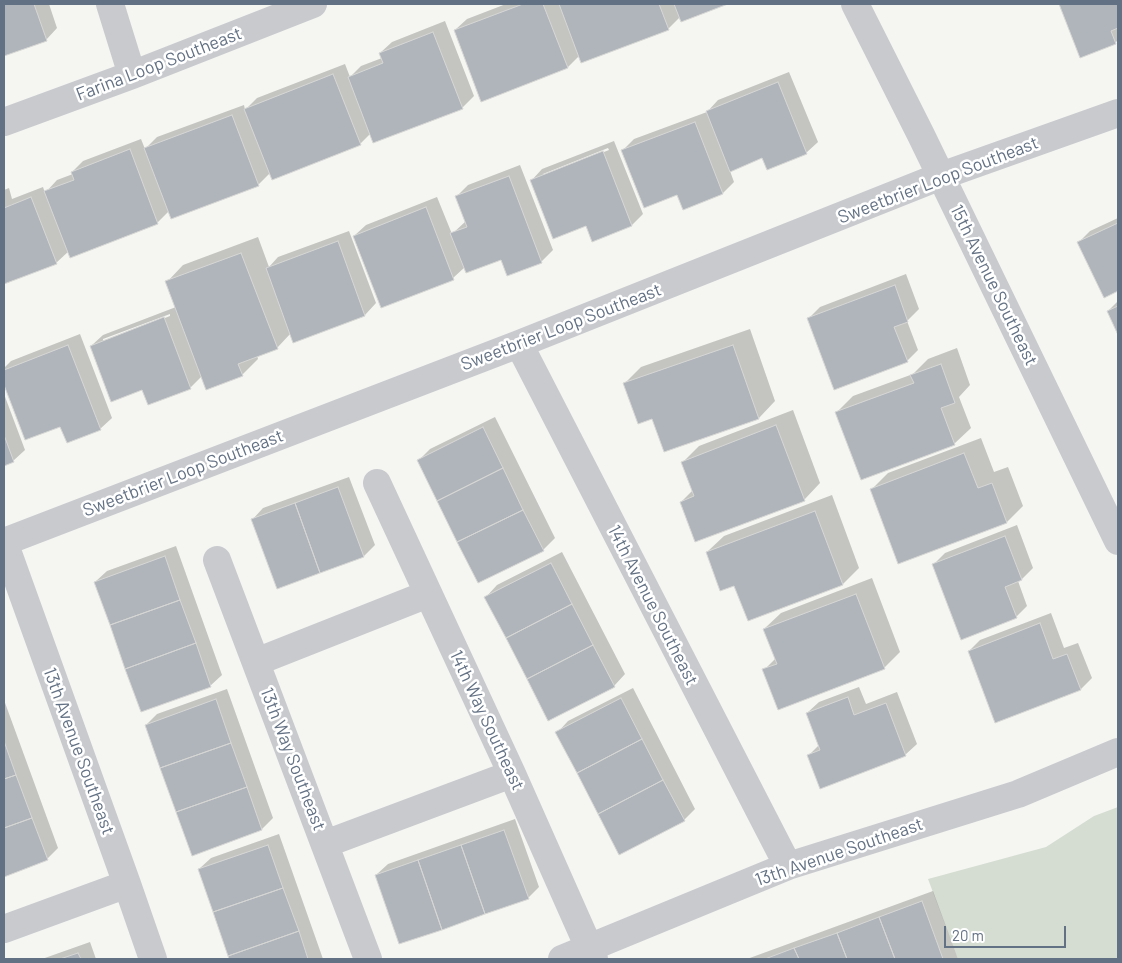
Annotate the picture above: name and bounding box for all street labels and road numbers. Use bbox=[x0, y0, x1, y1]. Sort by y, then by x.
street label: Farina Loop Southeast bbox=[73, 22, 245, 106]
street label: Sweetbrier Loop Southeast bbox=[835, 132, 1041, 228]
street label: 15th Avenue Southeast bbox=[946, 201, 1042, 369]
street label: Sweetbrier Loop Southeast bbox=[458, 279, 664, 375]
street label: Sweetbrier Loop Southeast bbox=[80, 425, 286, 521]
street label: 14th Avenue Southeast bbox=[603, 521, 703, 689]
street label: 14th Way Southeast bbox=[445, 647, 529, 793]
street label: 13th Avenue Southeast bbox=[39, 665, 119, 837]
street label: 13th Way Southeast bbox=[256, 684, 330, 834]
street label: 13th Avenue Southeast bbox=[752, 813, 926, 891]

